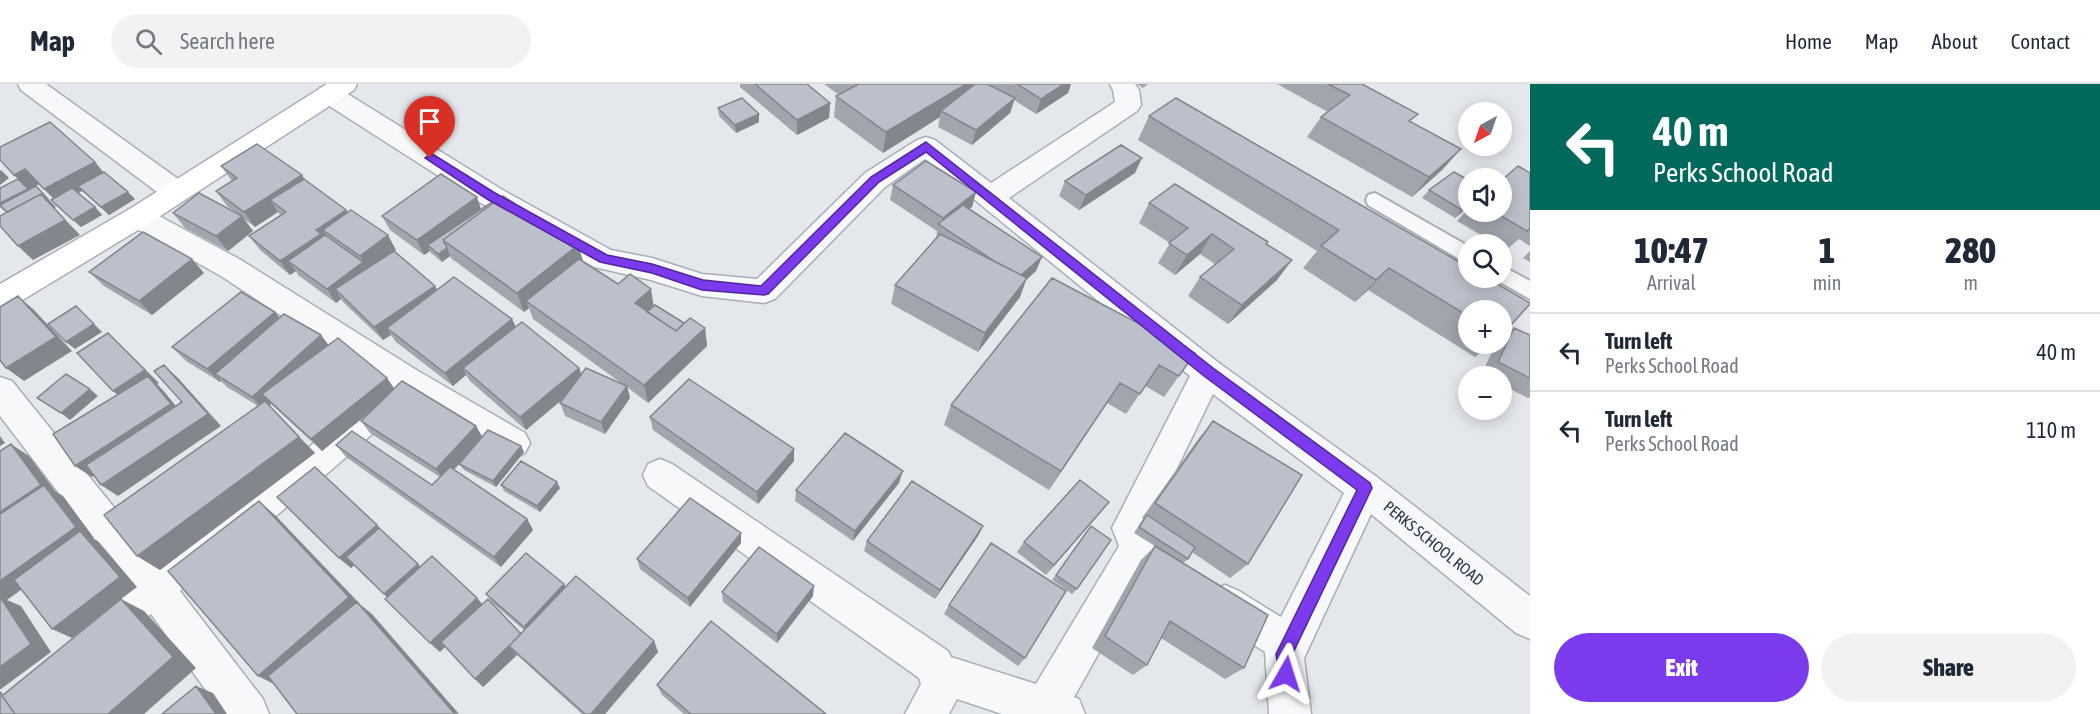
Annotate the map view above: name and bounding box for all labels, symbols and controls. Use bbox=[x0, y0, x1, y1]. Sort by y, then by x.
search box bbox=[111, 14, 531, 68]
text: Map bbox=[30, 25, 75, 57]
icon: search bbox=[132, 25, 165, 58]
text: Search here bbox=[180, 28, 275, 54]
text: Home bbox=[1785, 29, 1832, 53]
text: Map bbox=[1865, 29, 1899, 53]
text: About bbox=[1932, 29, 1978, 53]
text: Contact bbox=[2011, 29, 2070, 53]
pin bbox=[404, 96, 455, 158]
north arrow bbox=[1458, 102, 1512, 156]
map controls bbox=[1458, 102, 1512, 420]
icon: arrive bbox=[413, 105, 446, 138]
text: 40 m bbox=[1653, 107, 1728, 155]
icon: left bbox=[1554, 108, 1632, 186]
text: Perks School Road bbox=[1653, 157, 1834, 188]
button: sound bbox=[1458, 168, 1512, 222]
text: 10:47 bbox=[1634, 229, 1709, 271]
text: 1 bbox=[1819, 229, 1835, 271]
text: 280 bbox=[1945, 229, 1996, 271]
button: search bbox=[1458, 234, 1512, 288]
text: Arrival bbox=[1647, 271, 1696, 294]
text: min bbox=[1813, 271, 1841, 294]
text: m bbox=[1963, 271, 1978, 294]
button: + bbox=[1458, 300, 1512, 354]
text: Turn left bbox=[1605, 328, 1672, 354]
icon: left bbox=[1554, 336, 1587, 369]
text: 40 m bbox=[2036, 339, 2076, 365]
text: Perks School Road bbox=[1605, 354, 1739, 377]
button: − bbox=[1458, 366, 1512, 420]
text: Turn left bbox=[1605, 406, 1672, 432]
icon: left bbox=[1554, 414, 1587, 447]
text: 110 m bbox=[2026, 417, 2076, 443]
text: Perks School Road bbox=[1605, 432, 1739, 455]
street label: PERKS SCHOOL ROAD bbox=[1380, 497, 1488, 589]
button: Exit bbox=[1554, 633, 1809, 702]
button: Share bbox=[1821, 633, 2076, 702]
position arrow bbox=[1254, 642, 1318, 706]

